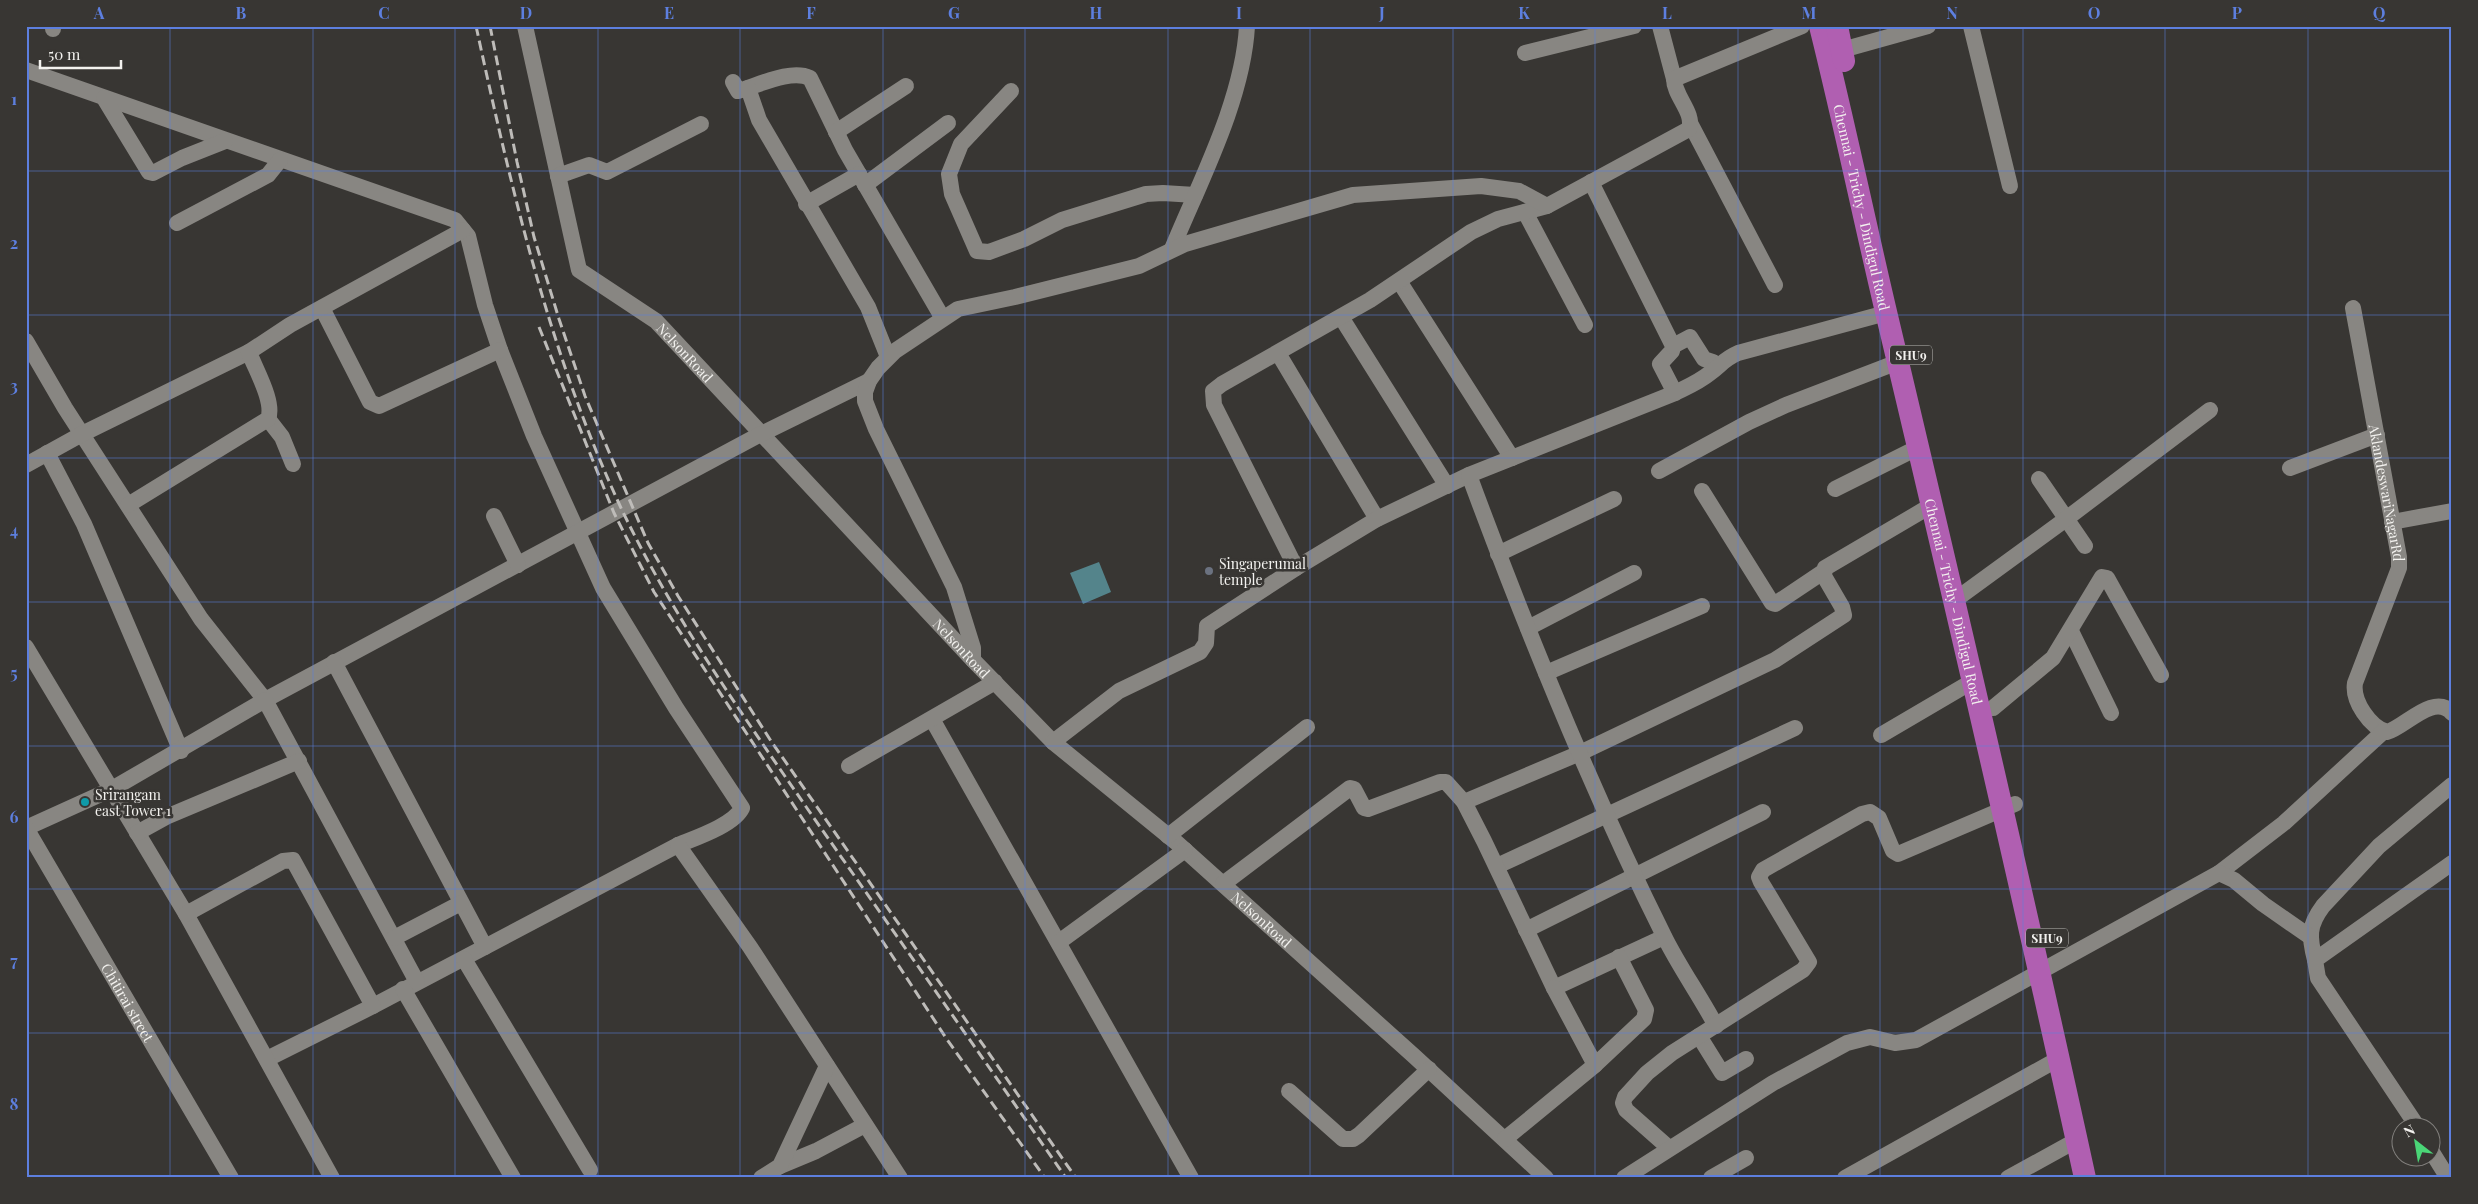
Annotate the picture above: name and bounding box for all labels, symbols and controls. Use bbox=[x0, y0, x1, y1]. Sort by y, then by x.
text: A bbox=[93, 2, 105, 23]
text: B bbox=[236, 2, 247, 23]
text: C bbox=[378, 2, 390, 23]
text: D bbox=[520, 2, 532, 23]
text: E bbox=[664, 2, 674, 23]
text: F bbox=[806, 2, 816, 23]
text: G bbox=[948, 2, 960, 23]
text: H bbox=[1090, 2, 1103, 23]
text: I bbox=[1236, 2, 1242, 23]
text: J bbox=[1378, 2, 1385, 23]
text: K bbox=[1518, 2, 1530, 23]
text: L bbox=[1662, 2, 1672, 23]
text: M bbox=[1802, 2, 1817, 23]
text: N bbox=[1946, 2, 1958, 23]
text: O bbox=[2088, 2, 2100, 23]
text: P bbox=[2232, 2, 2242, 23]
text: Q bbox=[2373, 2, 2386, 23]
scale bar bbox=[40, 38, 121, 70]
text: 50 m bbox=[48, 44, 81, 64]
text: 1 bbox=[11, 88, 17, 109]
street label: Chennai - Trichy - Dindigul Road bbox=[1830, 102, 1895, 312]
text: 2 bbox=[10, 232, 18, 253]
street label: NelsonRoad bbox=[653, 318, 718, 386]
road number: SHU9 bbox=[1890, 346, 1932, 364]
text: 3 bbox=[10, 375, 18, 396]
street label: AklandeswariNagarRd bbox=[2365, 422, 2409, 561]
street label: Chennai - Trichy - Dindigul Road bbox=[1921, 496, 1987, 706]
text: 4 bbox=[10, 519, 18, 540]
place label: Singaperumal temple bbox=[1219, 554, 1306, 589]
marker: Singaperumal temple bbox=[1203, 565, 1215, 577]
street label: NelsonRoad bbox=[929, 614, 995, 682]
text: 5 bbox=[10, 662, 18, 683]
place label: Srirangam east Tower 1 bbox=[95, 785, 171, 820]
marker: Srirangam east Tower 1 bbox=[79, 796, 91, 808]
text: 6 bbox=[10, 806, 19, 827]
street label: NelsonRoad bbox=[1228, 887, 1296, 951]
road number: SHU9 bbox=[2026, 928, 2068, 948]
text: 7 bbox=[10, 950, 18, 971]
street label: Chitirai street bbox=[98, 959, 159, 1046]
text: 8 bbox=[10, 1093, 19, 1114]
north arrow bbox=[2390, 1116, 2440, 1166]
text: N bbox=[2400, 1120, 2418, 1141]

